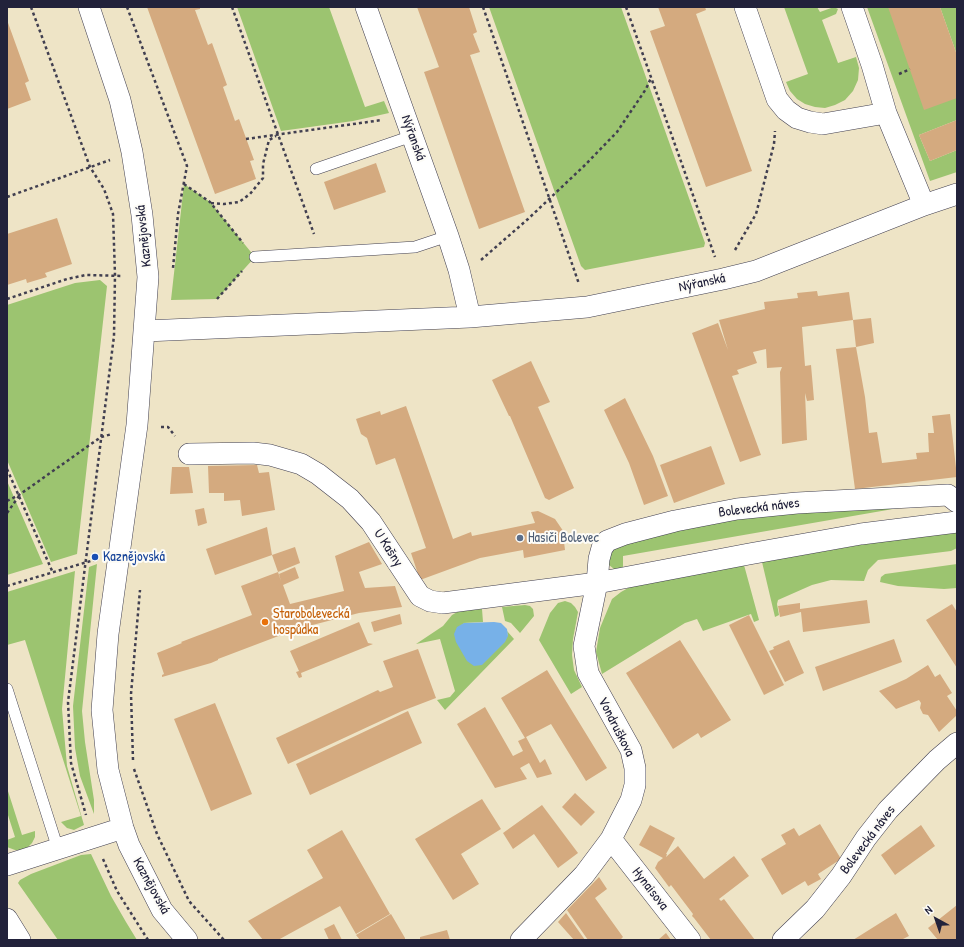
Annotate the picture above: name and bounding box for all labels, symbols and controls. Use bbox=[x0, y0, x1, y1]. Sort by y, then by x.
street label: Nýřanská bbox=[397, 113, 429, 163]
street label: Kaznějovská bbox=[132, 204, 156, 268]
street label: Nýřanská bbox=[677, 270, 727, 296]
street label: Bolevecká náves bbox=[718, 495, 800, 521]
street label: U Kašny bbox=[370, 526, 406, 570]
place label: Hasiči Bolevec bbox=[528, 530, 599, 546]
marker: Hasiči Bolevec bbox=[515, 533, 525, 543]
place label: Kaznějovská bbox=[103, 549, 165, 565]
marker: Kaznějovská bbox=[90, 552, 100, 562]
place label: Starobolevecká hospůdka bbox=[273, 606, 349, 638]
marker: Starobolevecká hospůdka bbox=[260, 617, 270, 627]
street label: Vondruškova bbox=[594, 695, 638, 759]
street label: Bolevecká náves bbox=[837, 802, 899, 878]
street label: Kaznějovská bbox=[129, 855, 173, 917]
street label: Hynaisova bbox=[628, 864, 672, 914]
north arrow bbox=[916, 899, 956, 939]
text: N bbox=[922, 903, 935, 917]

